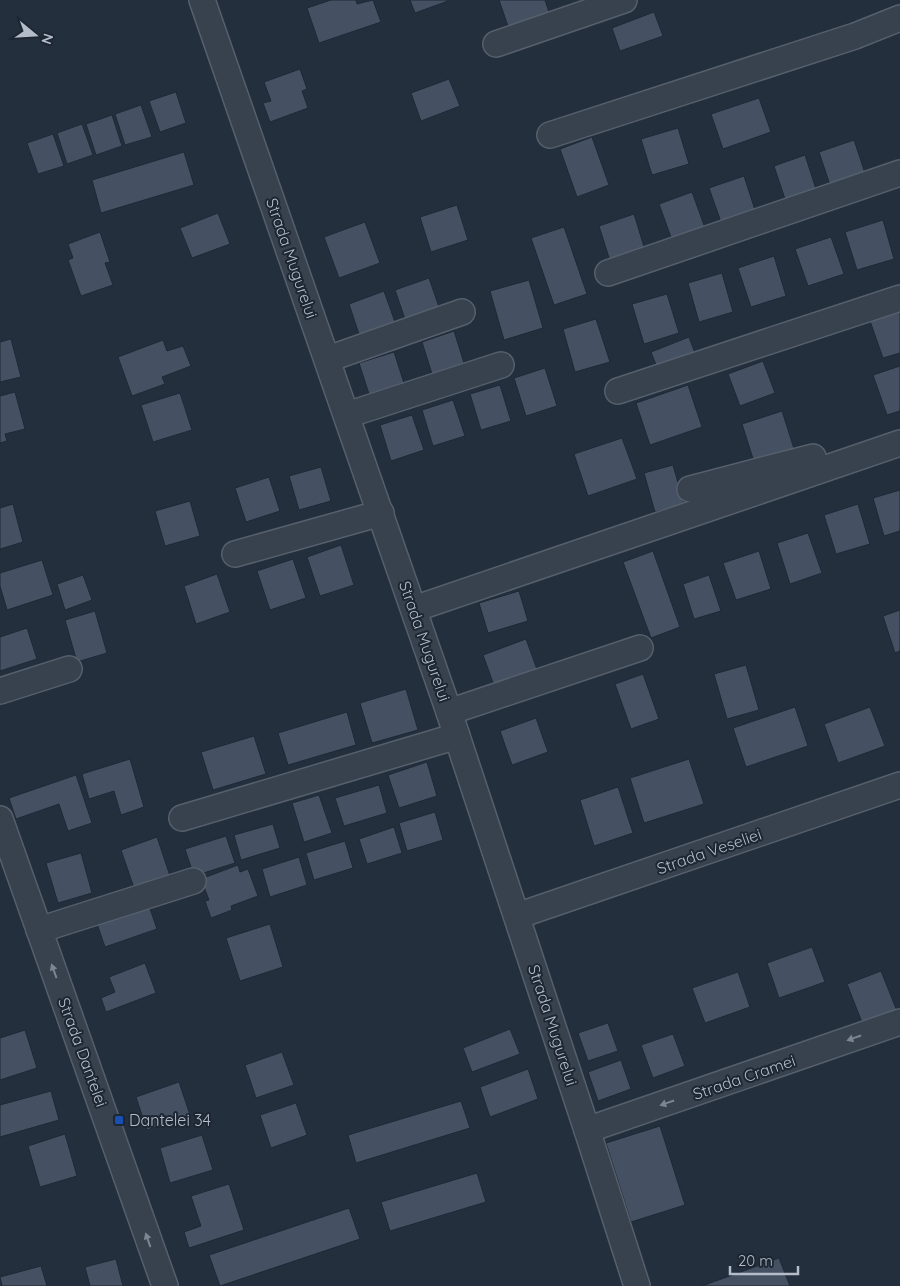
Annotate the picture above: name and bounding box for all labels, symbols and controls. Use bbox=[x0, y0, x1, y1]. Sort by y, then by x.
north arrow bbox=[10, 10, 60, 60]
text: N bbox=[37, 31, 58, 47]
street label: Strada Mugurelui bbox=[262, 195, 322, 321]
street label: Strada Mugurelui bbox=[395, 578, 455, 704]
street label: Strada Veseliei bbox=[654, 824, 764, 878]
street label: Strada Mugurelui bbox=[524, 962, 582, 1088]
one-way arrow bbox=[50, 963, 58, 978]
street label: Strada Dantelei bbox=[54, 995, 112, 1109]
one-way arrow bbox=[846, 1034, 861, 1042]
street label: Strada Cramei bbox=[690, 1050, 798, 1104]
one-way arrow bbox=[660, 1100, 675, 1107]
place label: Dantelei 34 bbox=[129, 1110, 211, 1130]
marker: Dantelei 34 bbox=[113, 1114, 125, 1126]
one-way arrow bbox=[144, 1232, 152, 1247]
scale bar bbox=[730, 1244, 798, 1276]
text: 20 m bbox=[738, 1251, 773, 1270]

